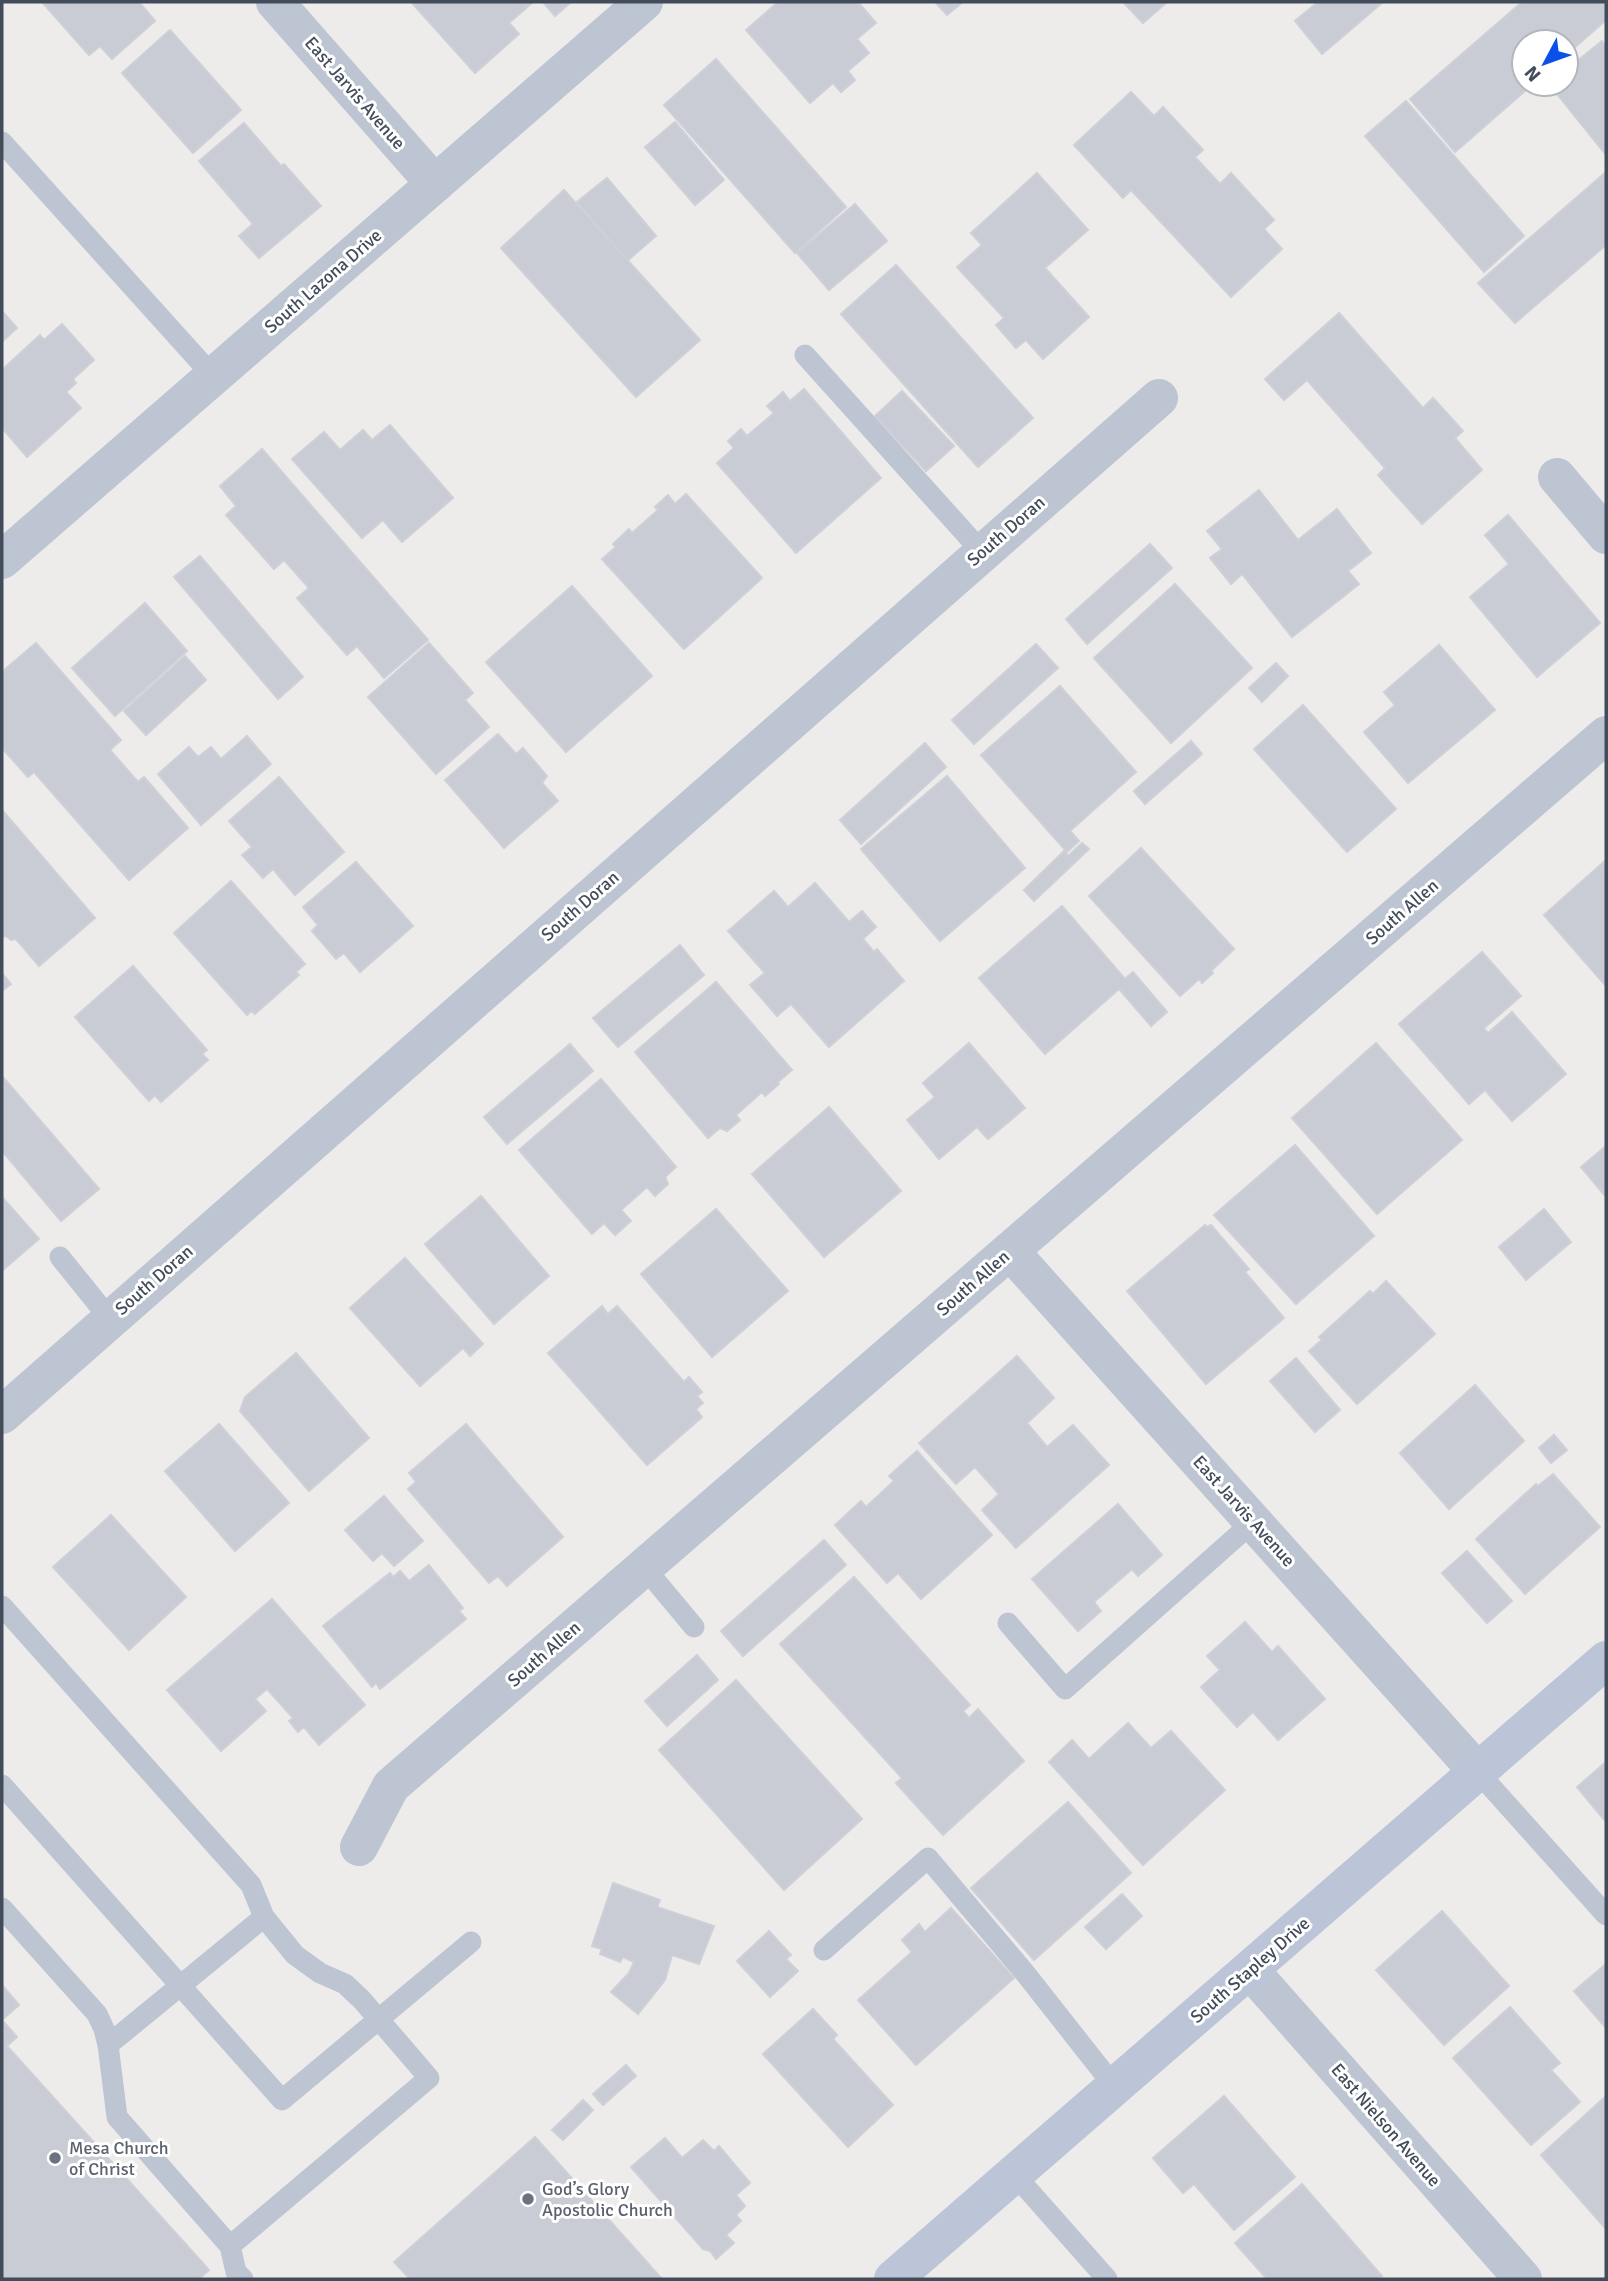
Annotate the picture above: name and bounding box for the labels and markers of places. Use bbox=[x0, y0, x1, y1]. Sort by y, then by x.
place label: Mesa Church of Christ bbox=[69, 2137, 169, 2180]
marker: Mesa Church of Christ bbox=[47, 2150, 63, 2166]
place label: God’s Glory Apostolic Church bbox=[542, 2178, 673, 2221]
marker: God’s Glory Apostolic Church bbox=[520, 2191, 536, 2207]

